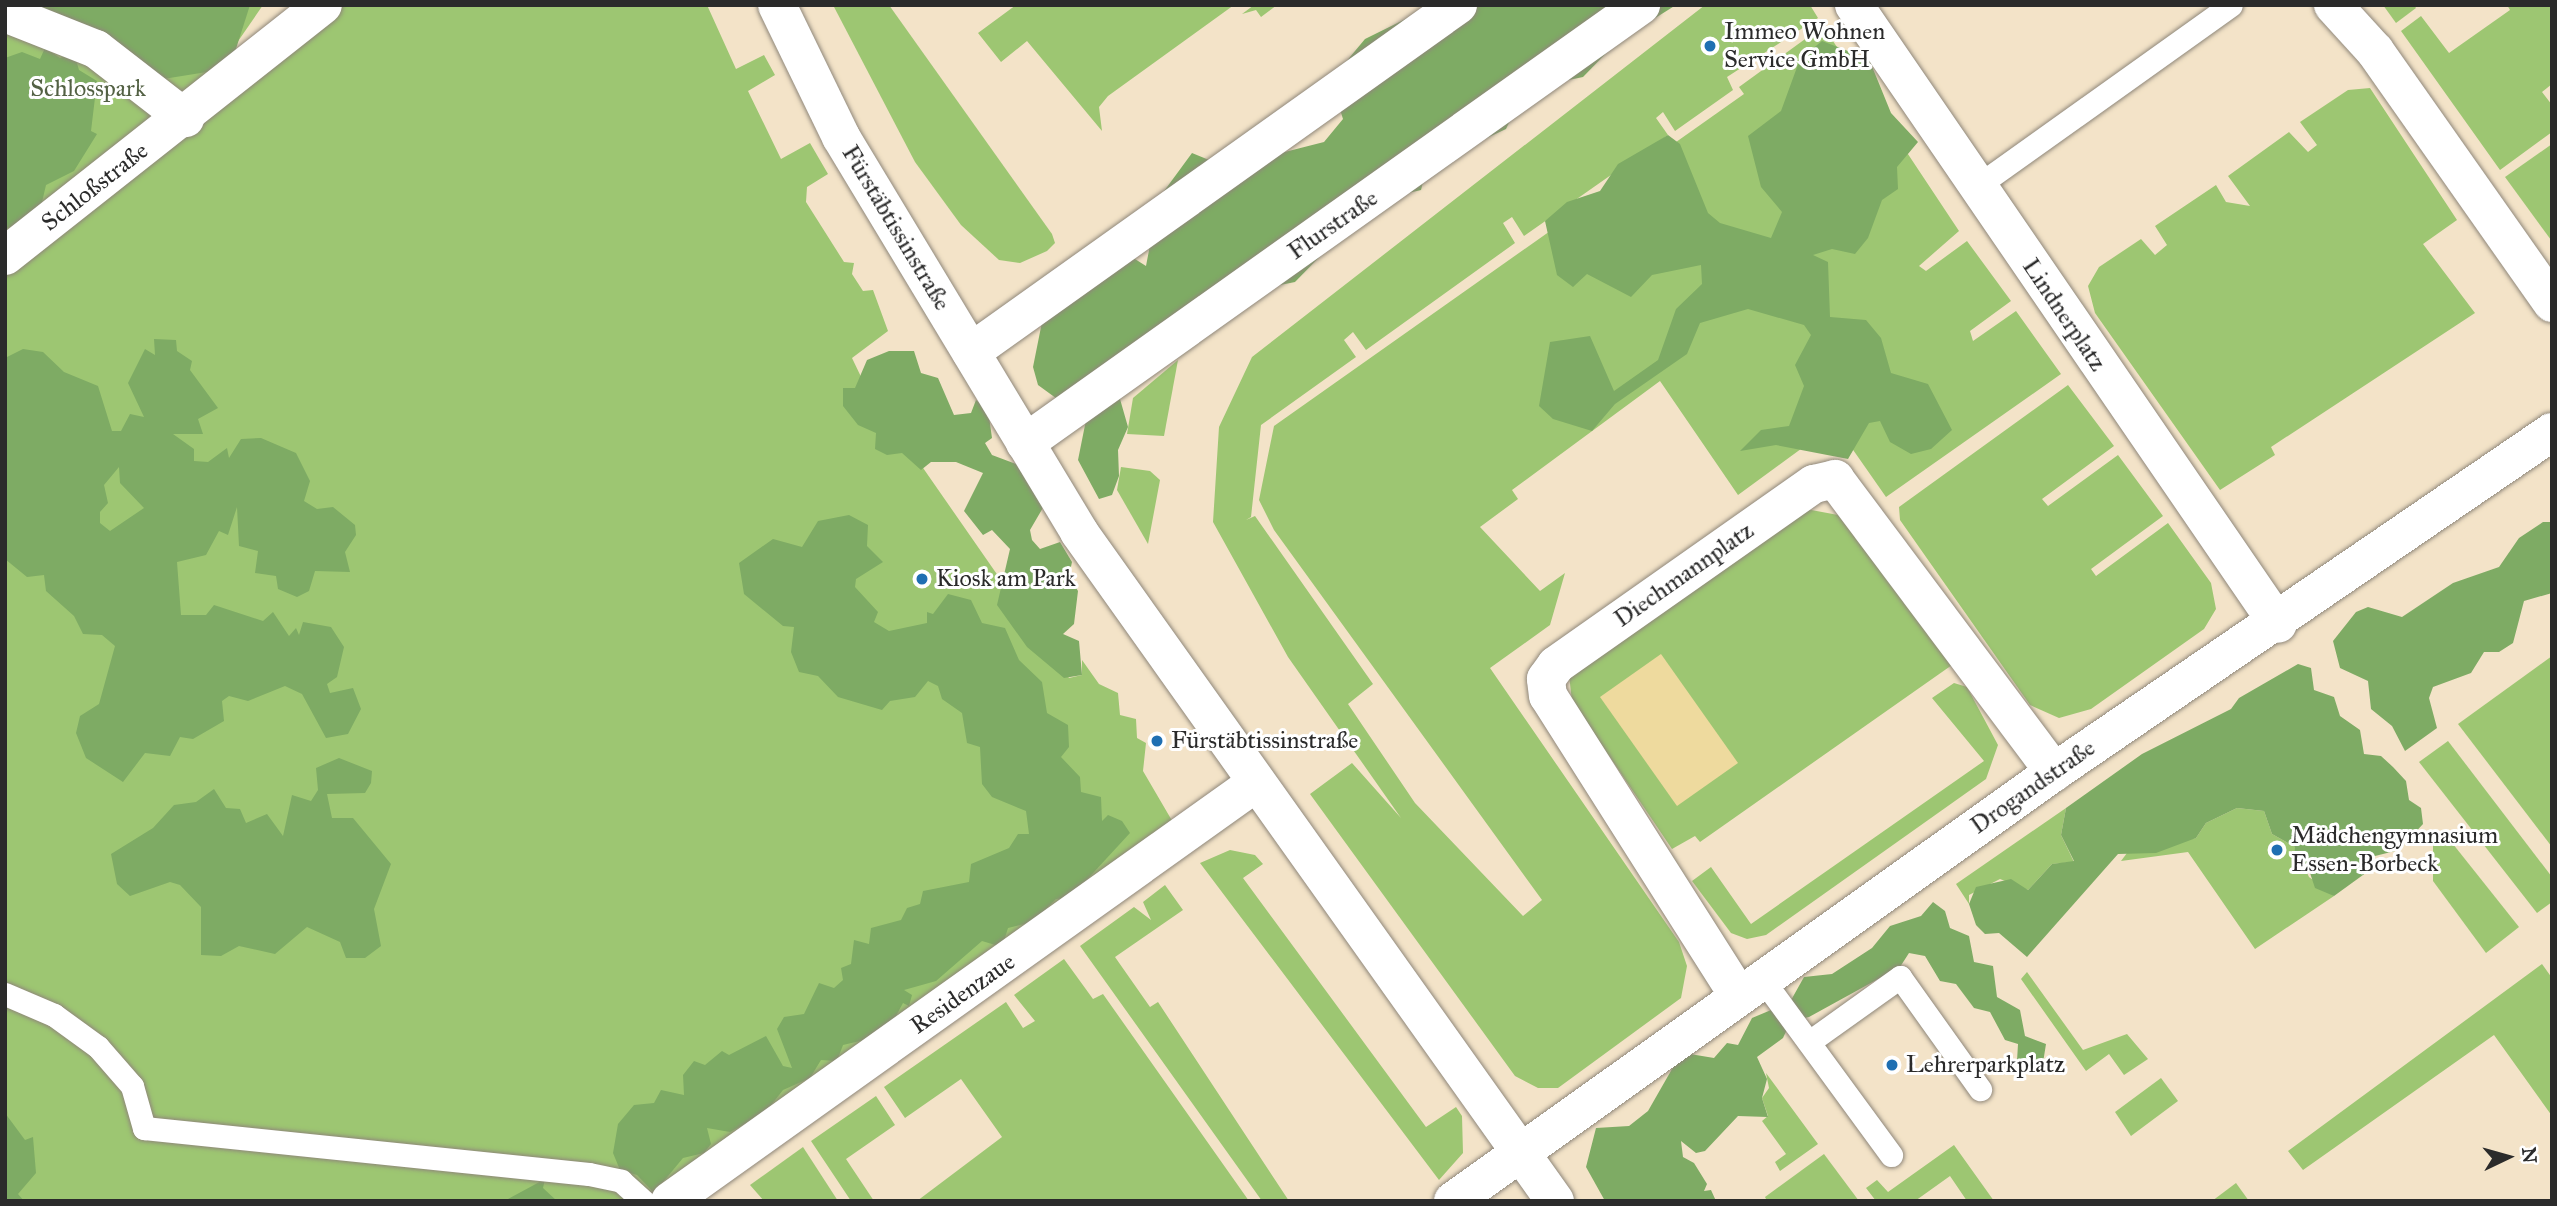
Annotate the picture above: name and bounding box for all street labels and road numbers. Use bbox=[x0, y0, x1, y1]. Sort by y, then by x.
street label: Schloßstraße bbox=[36, 137, 154, 237]
street label: Fürstäbtissinstraße bbox=[835, 140, 957, 316]
street label: Flurstraße bbox=[1283, 184, 1383, 266]
street label: Lindnerplatz bbox=[2016, 253, 2112, 377]
street label: Diechmannplatz bbox=[1609, 516, 1759, 634]
street label: Drogandstraße bbox=[1965, 734, 2101, 840]
street label: Residenzaue bbox=[905, 947, 1021, 1041]

